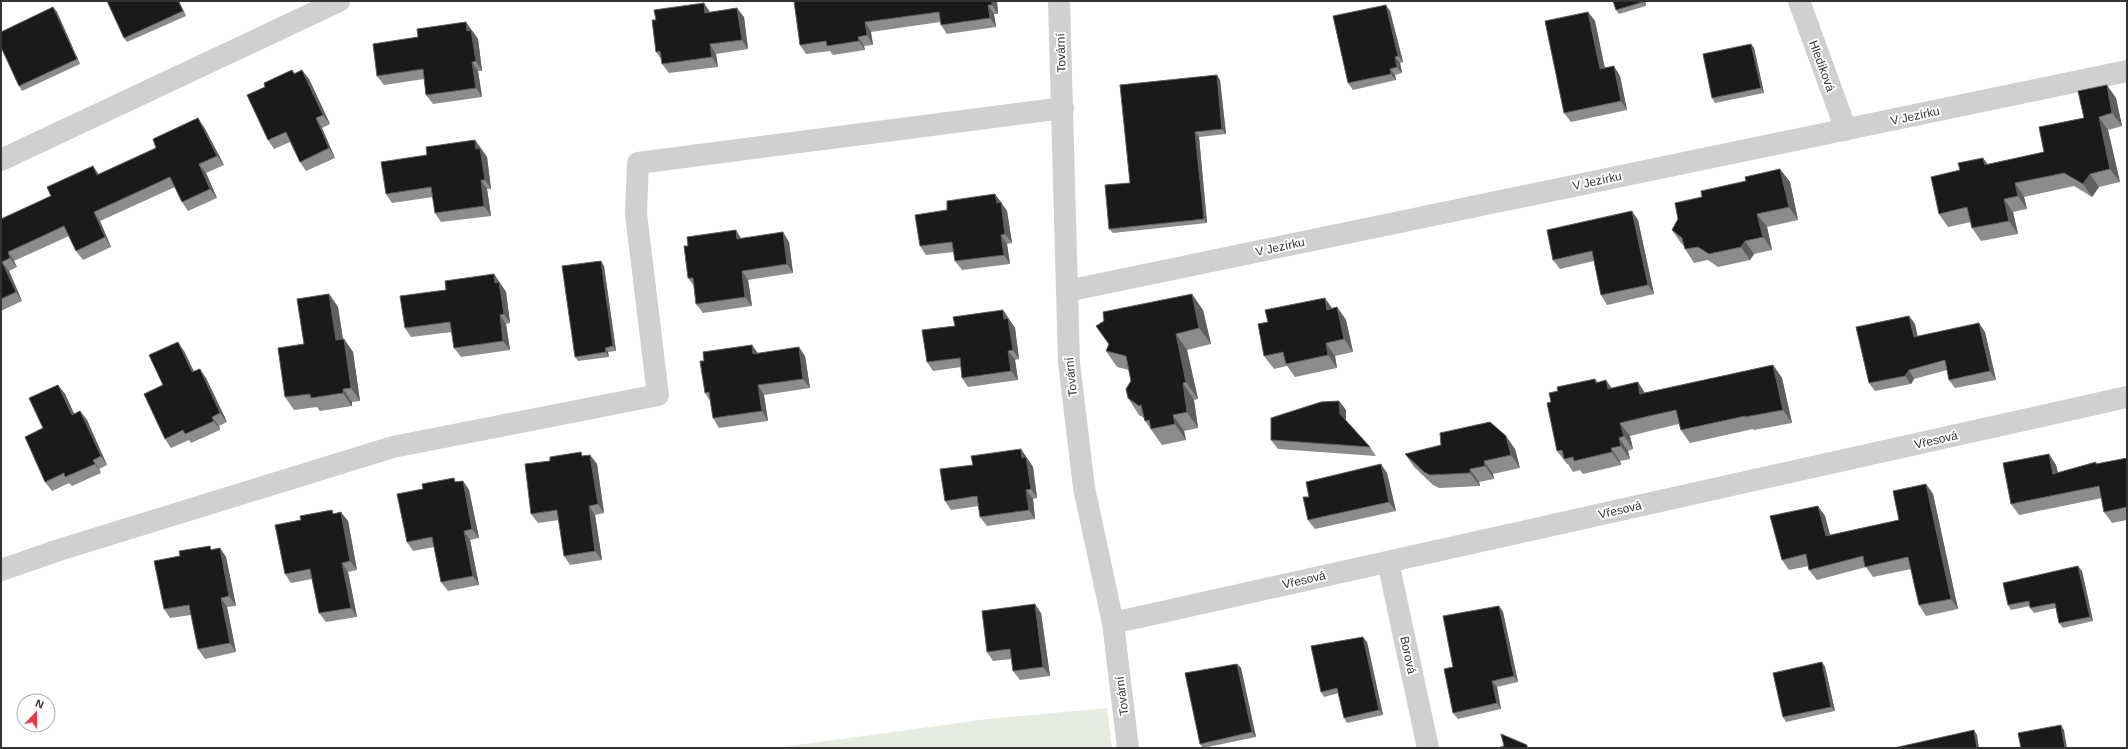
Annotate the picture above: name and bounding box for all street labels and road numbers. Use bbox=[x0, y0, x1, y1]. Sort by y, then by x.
street label: Tovární bbox=[1053, 32, 1069, 73]
street label: Hledíková bbox=[1806, 39, 1838, 94]
street label: V Jezírku bbox=[1889, 104, 1941, 128]
street label: V Jezírku bbox=[1571, 169, 1623, 193]
street label: V Jezírku bbox=[1254, 235, 1306, 259]
street label: Tovární bbox=[1062, 356, 1080, 397]
street label: Vřesová bbox=[1913, 428, 1959, 452]
street label: Vřesová bbox=[1597, 498, 1643, 522]
street label: Vřesová bbox=[1281, 568, 1327, 592]
street label: Borová bbox=[1397, 635, 1419, 675]
street label: Tovární bbox=[1113, 675, 1131, 716]

